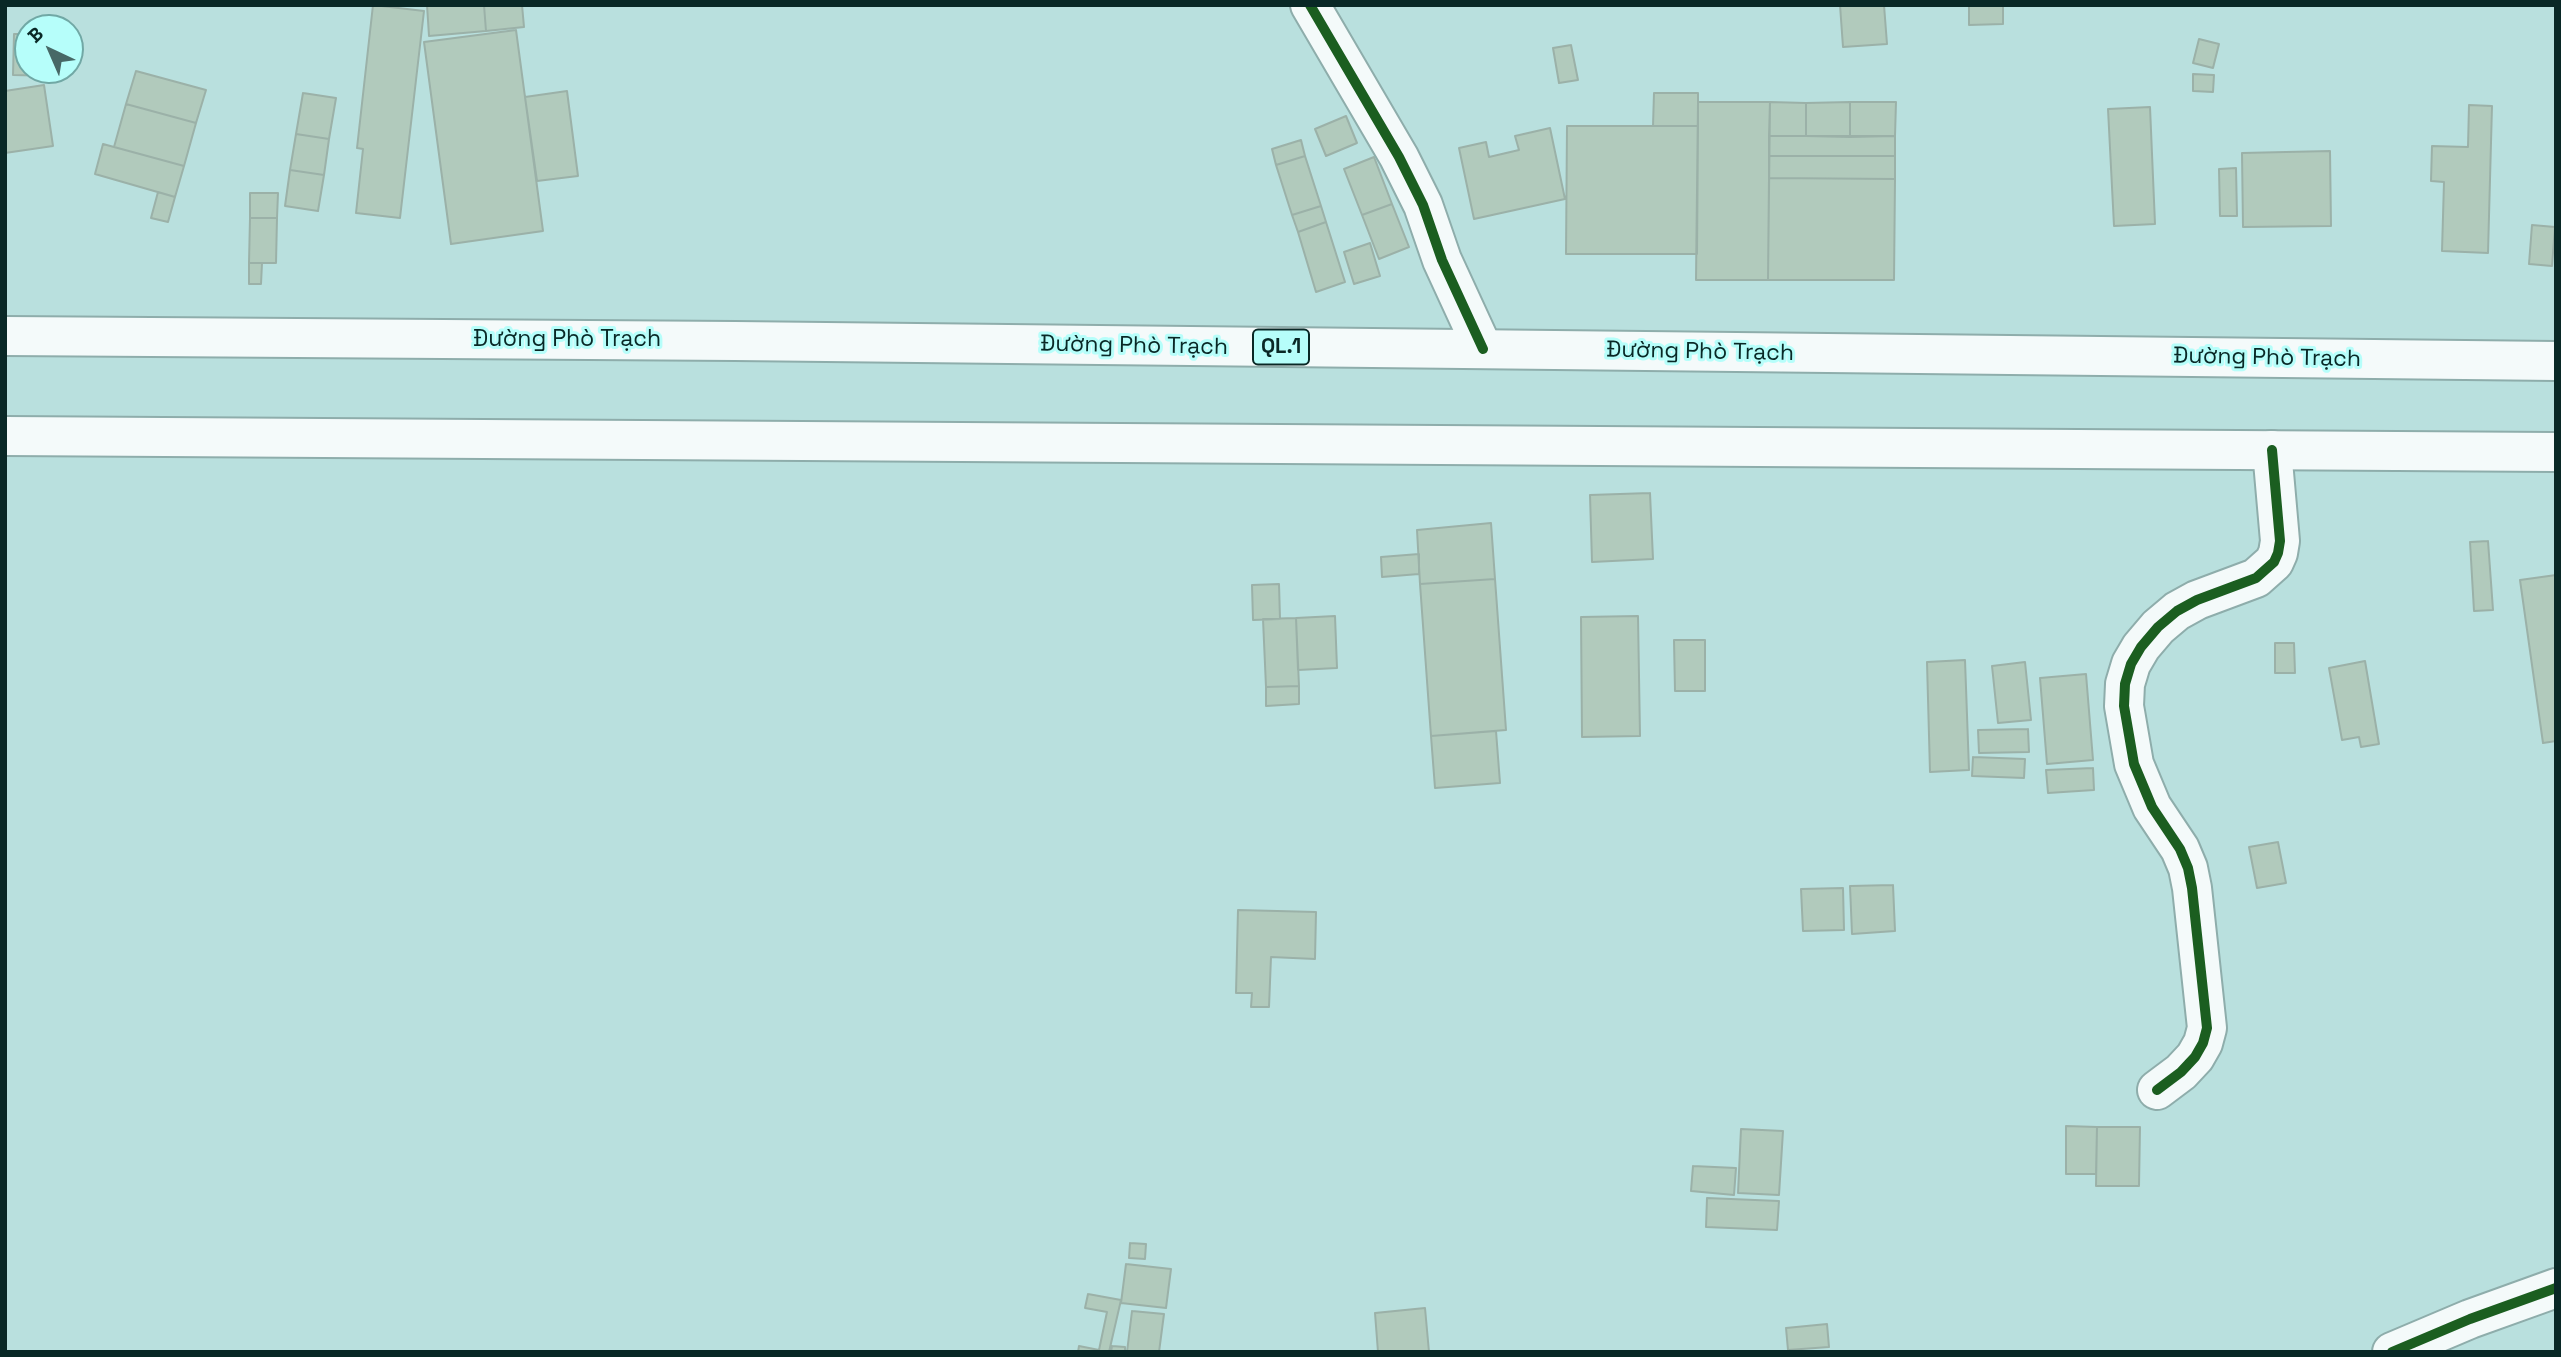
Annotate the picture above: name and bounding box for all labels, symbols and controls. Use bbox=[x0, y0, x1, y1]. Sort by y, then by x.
north arrow bbox=[14, 14, 84, 84]
text: B bbox=[22, 22, 49, 48]
street label: Đường Phò Trạch bbox=[473, 326, 661, 354]
road number: QL.1 bbox=[1253, 330, 1309, 364]
street label: Đường Phò Trạch bbox=[1040, 331, 1228, 361]
street label: Đường Phò Trạch bbox=[1606, 337, 1794, 367]
street label: Đường Phò Trạch bbox=[2173, 343, 2361, 373]

